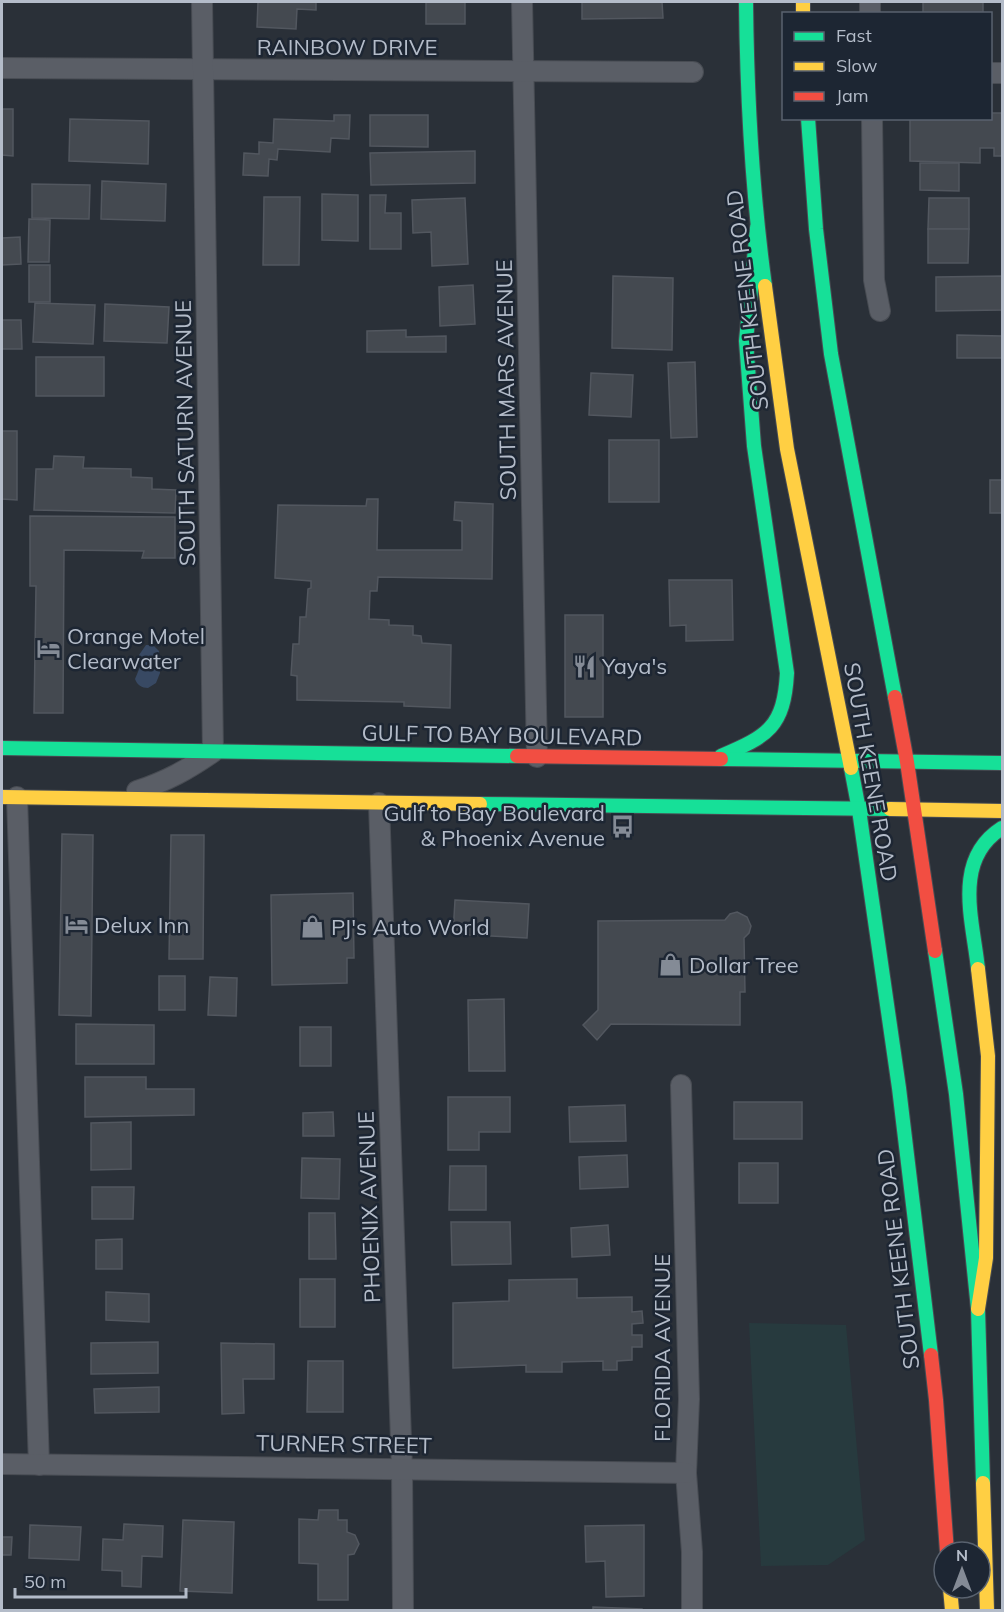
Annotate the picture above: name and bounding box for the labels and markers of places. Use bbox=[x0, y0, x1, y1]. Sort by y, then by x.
place label: Orange Motel Clearwater bbox=[67, 622, 205, 675]
hotel icon: Orange Motel Clearwater bbox=[36, 636, 62, 662]
place label: Yaya's bbox=[601, 652, 667, 680]
restaurant icon: Yaya's bbox=[571, 653, 597, 679]
place label: Gulf to Bay Boulevard & Phoenix Avenue bbox=[383, 799, 605, 852]
bus stop icon: Gulf to Bay Boulevard & Phoenix Avenue bbox=[610, 813, 636, 839]
place label: Delux Inn bbox=[94, 911, 189, 939]
hotel icon: Delux Inn bbox=[63, 912, 89, 938]
place label: PJ's Auto World bbox=[331, 913, 490, 941]
shop icon: PJ's Auto World bbox=[300, 914, 326, 940]
place label: Dollar Tree bbox=[689, 951, 799, 979]
shop icon: Dollar Tree bbox=[658, 952, 684, 978]

